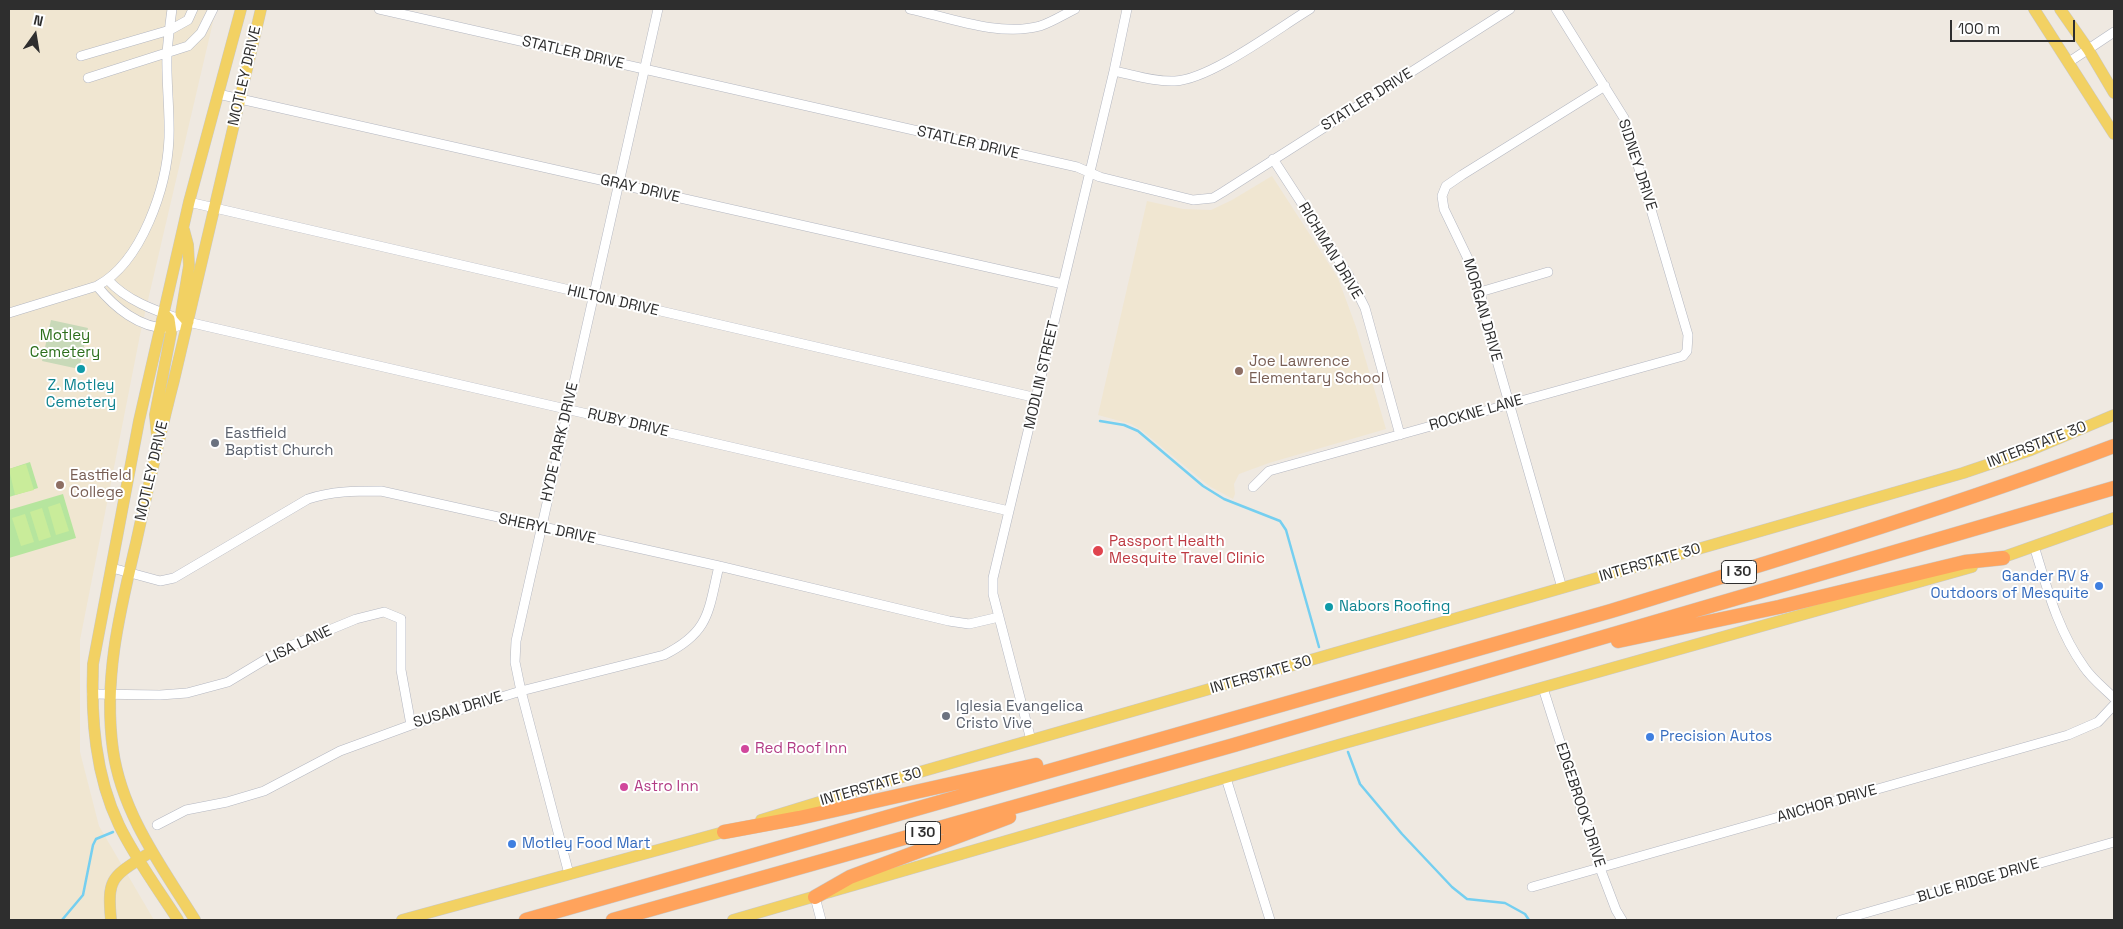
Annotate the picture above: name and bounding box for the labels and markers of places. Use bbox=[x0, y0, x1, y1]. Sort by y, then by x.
place label: Joe Lawrence Elementary School bbox=[1249, 353, 1385, 388]
marker: Z. Motley Cemetery bbox=[75, 363, 87, 375]
marker: Joe Lawrence Elementary School bbox=[1233, 365, 1245, 377]
place label: Z. Motley Cemetery bbox=[46, 377, 116, 412]
place label: Eastfield Baptist Church bbox=[225, 425, 333, 460]
marker: Eastfield Baptist Church bbox=[209, 437, 221, 449]
place label: Eastfield College bbox=[70, 467, 132, 502]
marker: Eastfield College bbox=[54, 479, 66, 491]
place label: Passport Health Mesquite Travel Clinic bbox=[1109, 533, 1265, 568]
marker: Passport Health Mesquite Travel Clinic bbox=[1091, 544, 1105, 558]
place label: Gander RV & Outdoors of Mesquite bbox=[1930, 568, 2089, 603]
marker: Gander RV & Outdoors of Mesquite bbox=[2093, 580, 2105, 592]
place label: Nabors Roofing bbox=[1339, 598, 1450, 616]
marker: Nabors Roofing bbox=[1323, 601, 1335, 613]
place label: Iglesia Evangelica Cristo Vive bbox=[956, 698, 1083, 733]
marker: Iglesia Evangelica Cristo Vive bbox=[940, 710, 952, 722]
place label: Precision Autos bbox=[1660, 728, 1772, 746]
marker: Precision Autos bbox=[1644, 731, 1656, 743]
place label: Red Roof Inn bbox=[755, 740, 847, 758]
marker: Red Roof Inn bbox=[739, 743, 751, 755]
place label: Astro Inn bbox=[634, 778, 699, 796]
marker: Astro Inn bbox=[618, 781, 630, 793]
place label: Motley Food Mart bbox=[522, 835, 651, 853]
marker: Motley Food Mart bbox=[506, 838, 518, 850]

